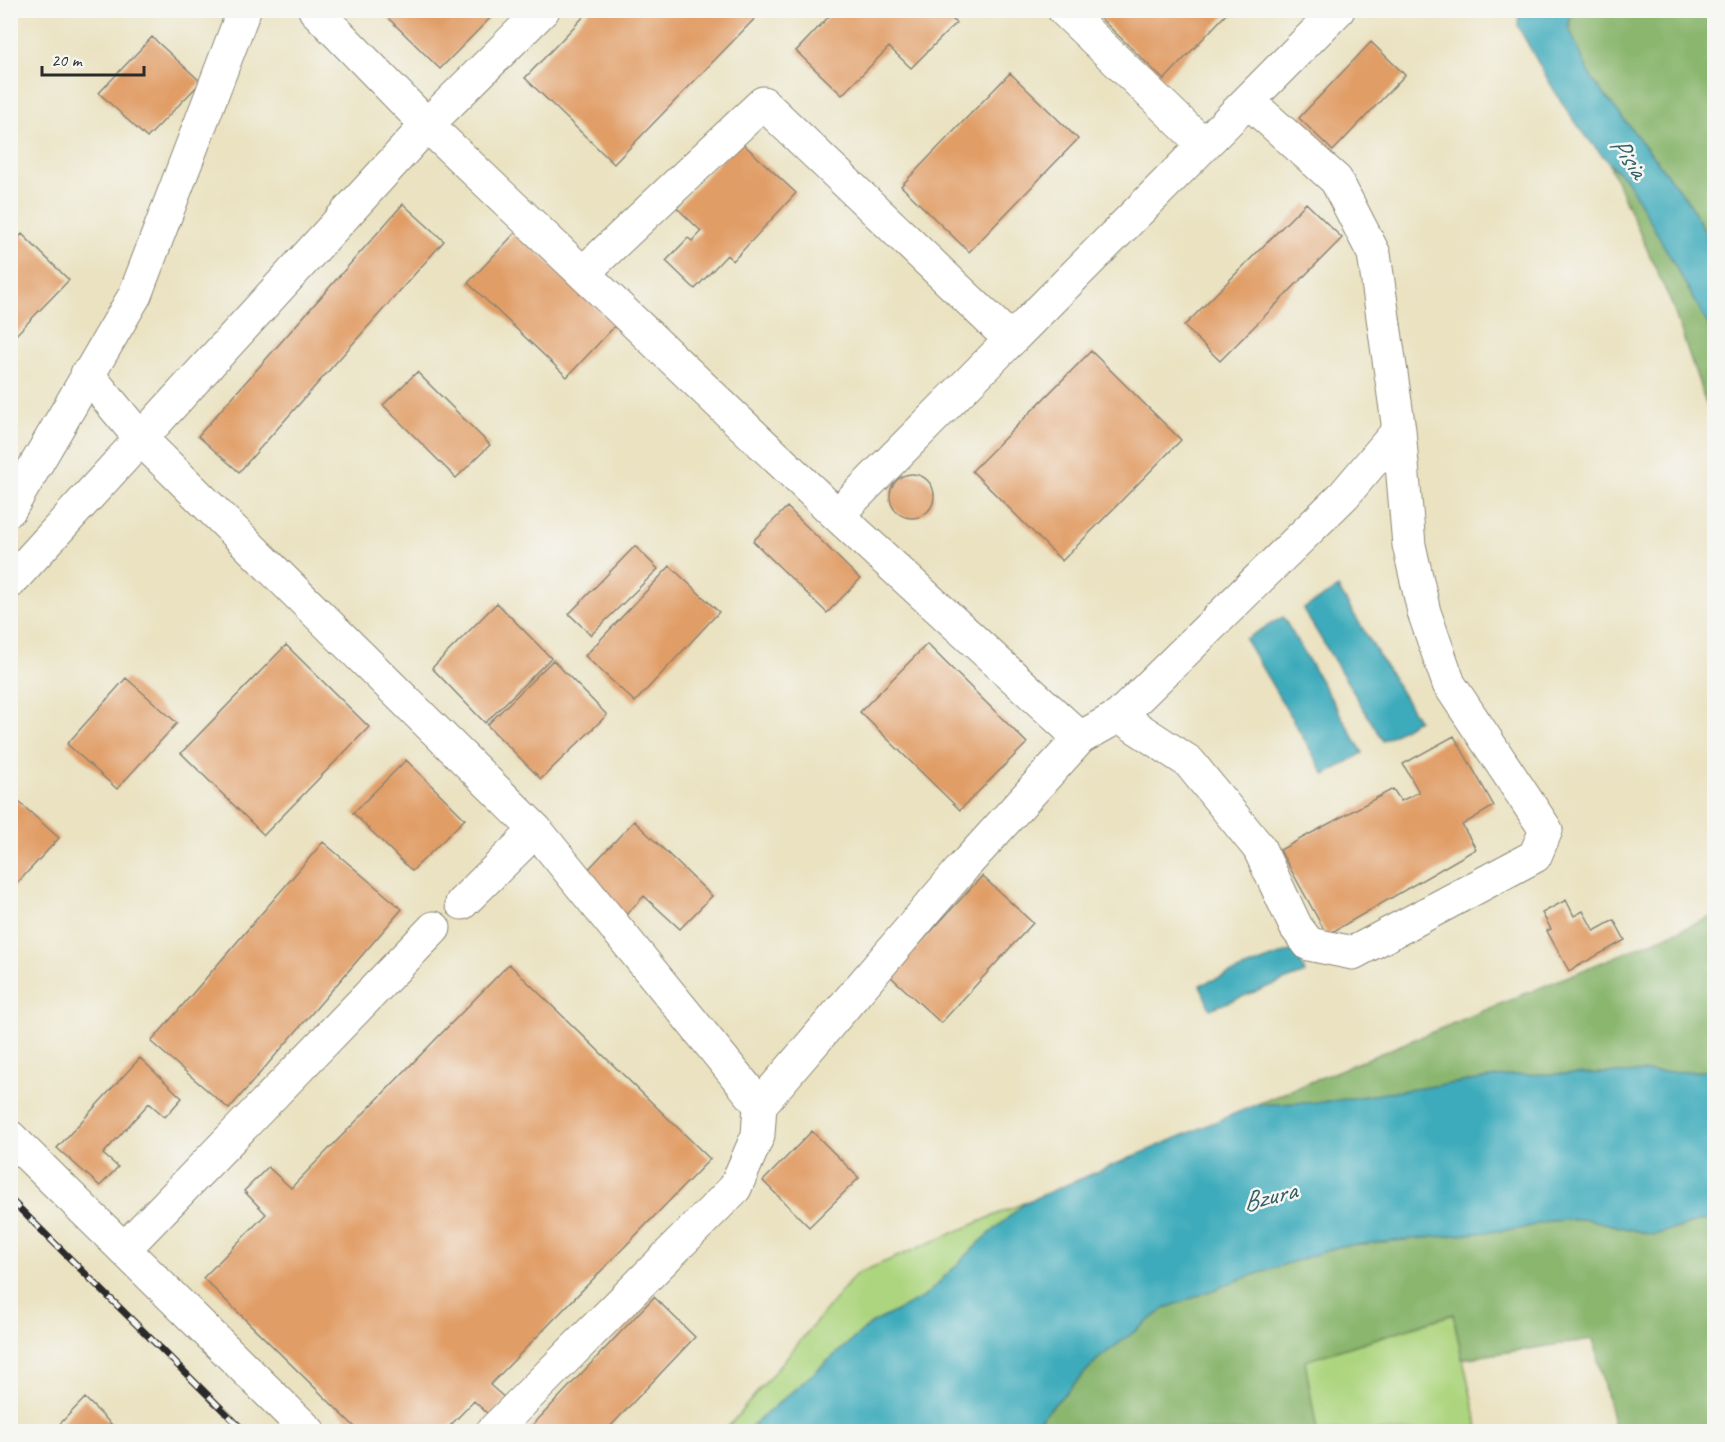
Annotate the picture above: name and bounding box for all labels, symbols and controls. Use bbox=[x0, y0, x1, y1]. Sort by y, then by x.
scale bar bbox=[42, 39, 144, 77]
text: 20 m bbox=[51, 49, 84, 71]
water label: Pisia bbox=[1603, 130, 1657, 187]
water label: Bzura bbox=[1239, 1172, 1301, 1219]

